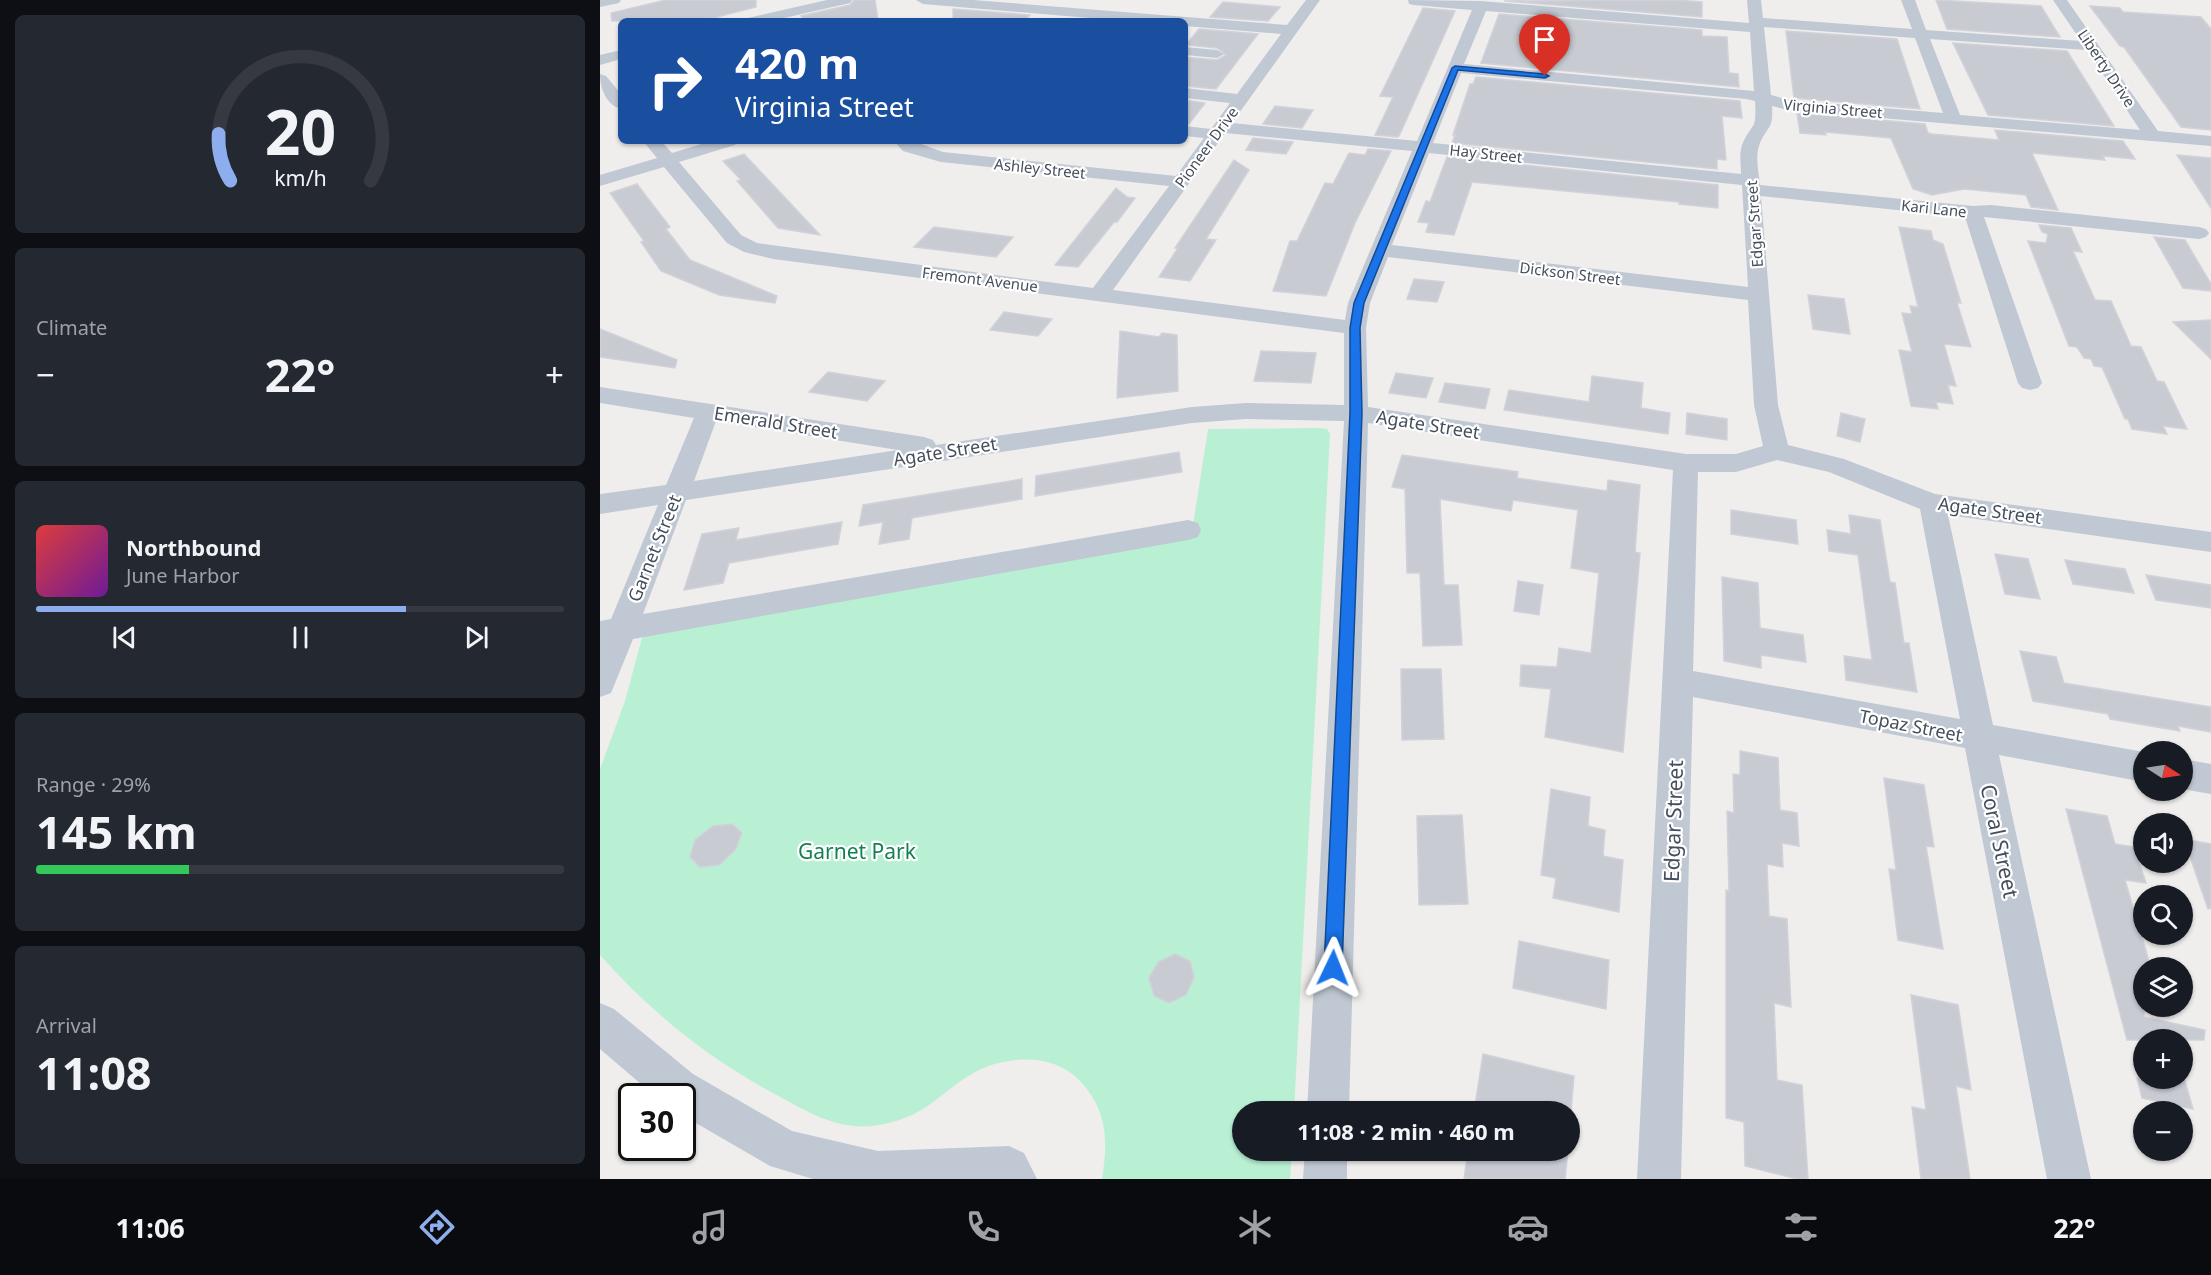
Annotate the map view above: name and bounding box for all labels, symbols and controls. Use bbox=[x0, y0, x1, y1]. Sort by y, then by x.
pin bbox=[1519, 14, 1570, 76]
icon: arrive bbox=[1528, 23, 1561, 56]
street label: Liberty Drive bbox=[2074, 25, 2140, 111]
text: 420 m bbox=[735, 34, 859, 91]
icon: right bbox=[636, 42, 714, 120]
text: 20 bbox=[264, 88, 336, 173]
text: Virginia Street bbox=[735, 88, 914, 125]
street label: Virginia Street bbox=[1783, 94, 1884, 122]
street label: Pioneer Drive bbox=[1170, 103, 1242, 191]
street label: Hay Street bbox=[1449, 139, 1524, 167]
street label: Ashley Street bbox=[993, 153, 1087, 183]
text: km/h bbox=[274, 163, 326, 192]
street label: Edgar Street bbox=[1741, 179, 1767, 268]
street label: Kari Lane bbox=[1900, 195, 1968, 221]
street label: Dickson Street bbox=[1518, 257, 1622, 289]
street label: Fremont Avenue bbox=[921, 262, 1039, 296]
text: Climate bbox=[36, 314, 107, 341]
text: 22° bbox=[265, 344, 335, 405]
text: − bbox=[36, 352, 55, 397]
text: + bbox=[545, 352, 564, 397]
street label: Emerald Street bbox=[712, 400, 840, 444]
street label: Agate Street bbox=[1375, 404, 1482, 444]
street label: Agate Street bbox=[892, 431, 999, 471]
street label: Garnet Street bbox=[622, 490, 687, 605]
street label: Agate Street bbox=[1937, 491, 2044, 529]
text: Northbound bbox=[126, 532, 261, 562]
text: June Harbor bbox=[126, 562, 240, 589]
icon: previous bbox=[108, 621, 141, 654]
icon: pause bbox=[284, 621, 317, 654]
icon: next bbox=[460, 621, 493, 654]
street label: Topaz Street bbox=[1858, 703, 1965, 747]
north arrow bbox=[2133, 741, 2193, 801]
map controls bbox=[2133, 741, 2193, 1161]
street label: Edgar Street bbox=[1657, 759, 1689, 882]
text: Range · 29% bbox=[36, 771, 151, 798]
street label: Coral Street bbox=[1974, 782, 2026, 901]
text: 145 km bbox=[36, 801, 197, 862]
button: sound bbox=[2133, 813, 2193, 873]
park label: Garnet Park bbox=[798, 837, 917, 865]
button: search bbox=[2133, 885, 2193, 945]
position arrow bbox=[1301, 936, 1365, 1000]
button: layers bbox=[2133, 957, 2193, 1017]
text: Arrival bbox=[36, 1012, 97, 1039]
button: + bbox=[2133, 1029, 2193, 1089]
text: 11:08 bbox=[36, 1042, 152, 1103]
speed limit sign: 30 bbox=[618, 1083, 696, 1161]
button: − bbox=[2133, 1101, 2193, 1161]
text: 11:08 · 2 min · 460 m bbox=[1297, 1116, 1515, 1146]
icon: directions bbox=[416, 1206, 458, 1248]
icon: music bbox=[689, 1206, 731, 1248]
icon: phone bbox=[962, 1206, 1004, 1248]
icon: climate bbox=[1234, 1206, 1276, 1248]
icon: car bbox=[1507, 1206, 1549, 1248]
icon: filters bbox=[1780, 1206, 1822, 1248]
text: 11:06 bbox=[115, 1209, 185, 1246]
text: 22° bbox=[2053, 1209, 2096, 1246]

